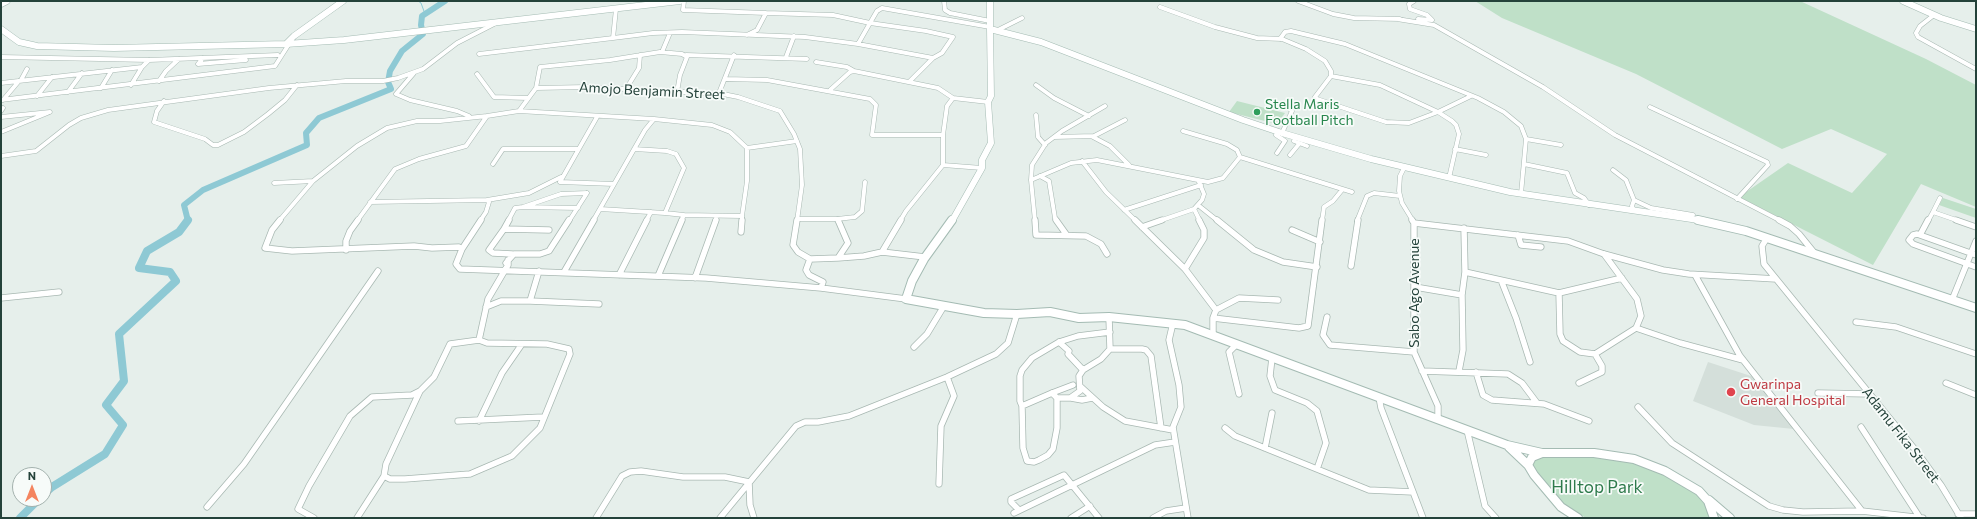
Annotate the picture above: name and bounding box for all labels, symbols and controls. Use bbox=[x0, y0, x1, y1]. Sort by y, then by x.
street label: Amojo Benjamin Street bbox=[579, 79, 725, 103]
place label: Stella Maris Football Pitch bbox=[1265, 96, 1353, 128]
marker: Stella Maris Football Pitch bbox=[1252, 107, 1262, 117]
street label: Sabo Ago Avenue bbox=[1406, 238, 1422, 348]
place label: Gwarinpa General Hospital bbox=[1740, 376, 1846, 408]
street label: Adamu Fika Street bbox=[1859, 384, 1943, 486]
marker: Gwarinpa General Hospital bbox=[1725, 386, 1737, 398]
north arrow bbox=[12, 467, 52, 507]
text: N bbox=[28, 469, 36, 482]
park label: Hilltop Park bbox=[1551, 477, 1643, 497]

